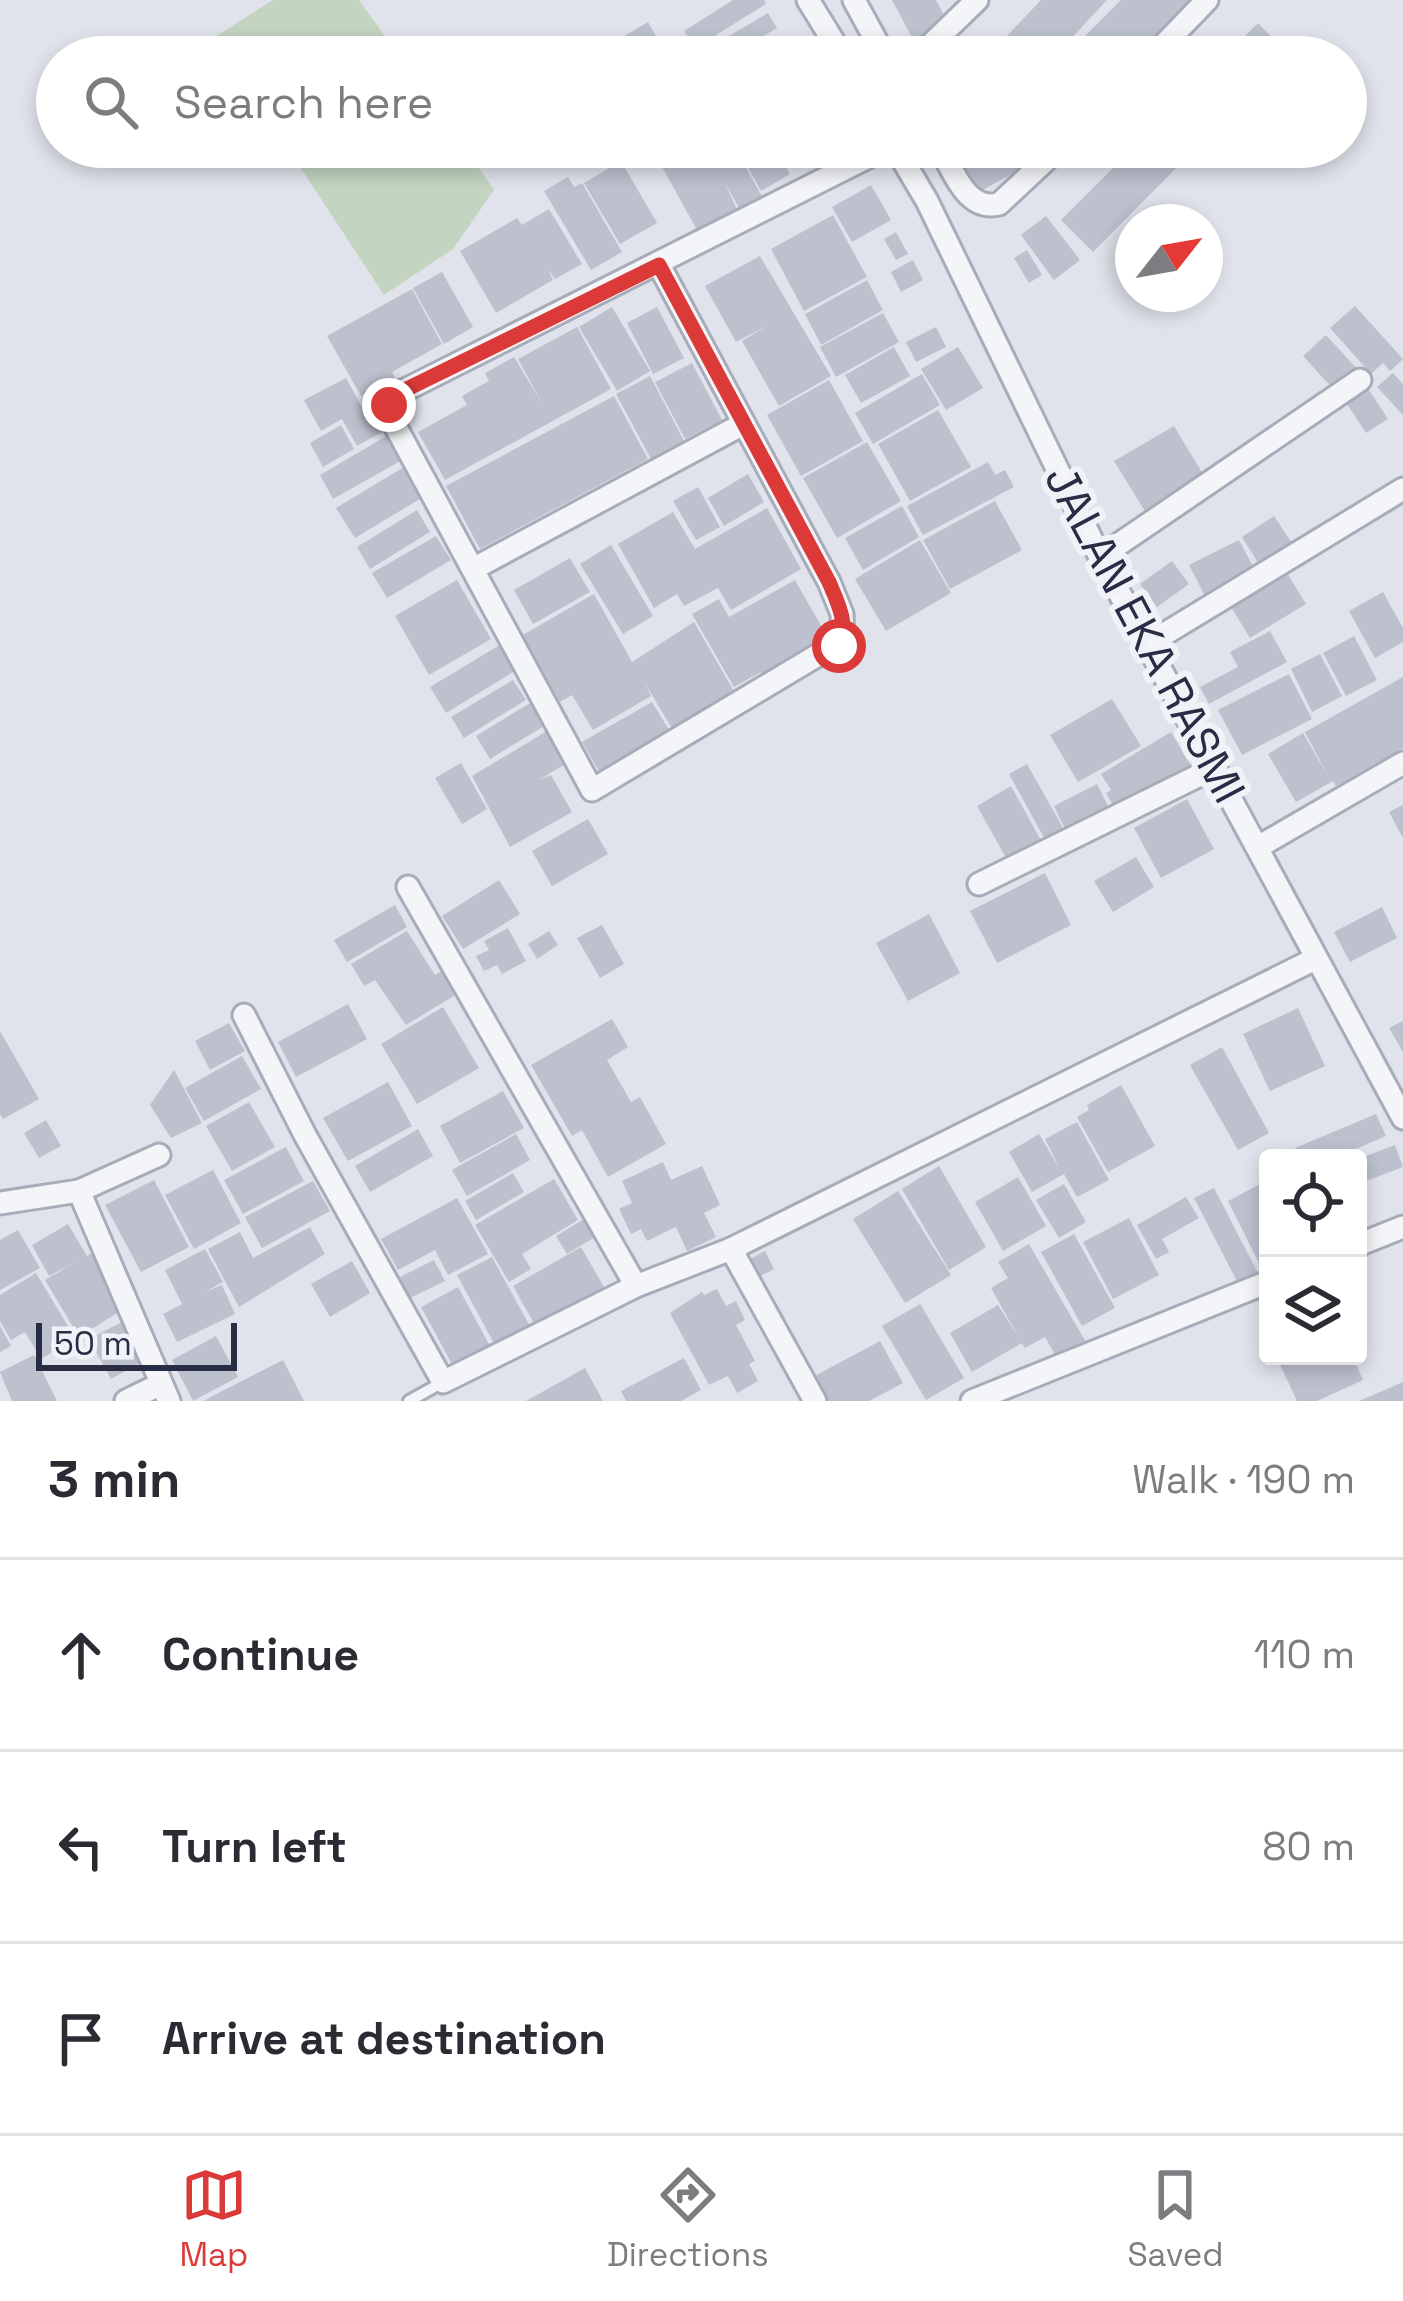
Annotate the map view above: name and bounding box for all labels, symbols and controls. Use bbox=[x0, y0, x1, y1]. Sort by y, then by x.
search box bbox=[36, 36, 1367, 168]
icon: search bbox=[78, 69, 144, 135]
text: Search here bbox=[174, 74, 433, 131]
north arrow bbox=[1115, 204, 1223, 312]
route end bbox=[362, 378, 416, 432]
street label: JALAN EKA RASMI bbox=[1032, 455, 1258, 813]
route start bbox=[812, 619, 866, 673]
map controls bbox=[1259, 1149, 1367, 1365]
button: locate bbox=[1259, 1149, 1367, 1257]
button: layers bbox=[1259, 1257, 1367, 1365]
scale bar bbox=[36, 1317, 237, 1370]
text: 50 m bbox=[54, 1323, 132, 1365]
text: 3 min bbox=[48, 1447, 181, 1512]
text: Walk · 190 m bbox=[1132, 1455, 1355, 1504]
icon: ahead bbox=[48, 1622, 114, 1688]
text: Continue bbox=[162, 1626, 359, 1683]
text: 110 m bbox=[1254, 1630, 1355, 1679]
icon: left bbox=[48, 1814, 114, 1880]
text: Turn left bbox=[162, 1818, 347, 1875]
text: 80 m bbox=[1262, 1822, 1355, 1871]
icon: arrive bbox=[48, 2006, 114, 2072]
text: Arrive at destination bbox=[162, 2010, 606, 2067]
tab: Map bbox=[179, 2162, 248, 2276]
tab: Directions bbox=[607, 2162, 769, 2276]
tab: Saved bbox=[1127, 2162, 1224, 2276]

